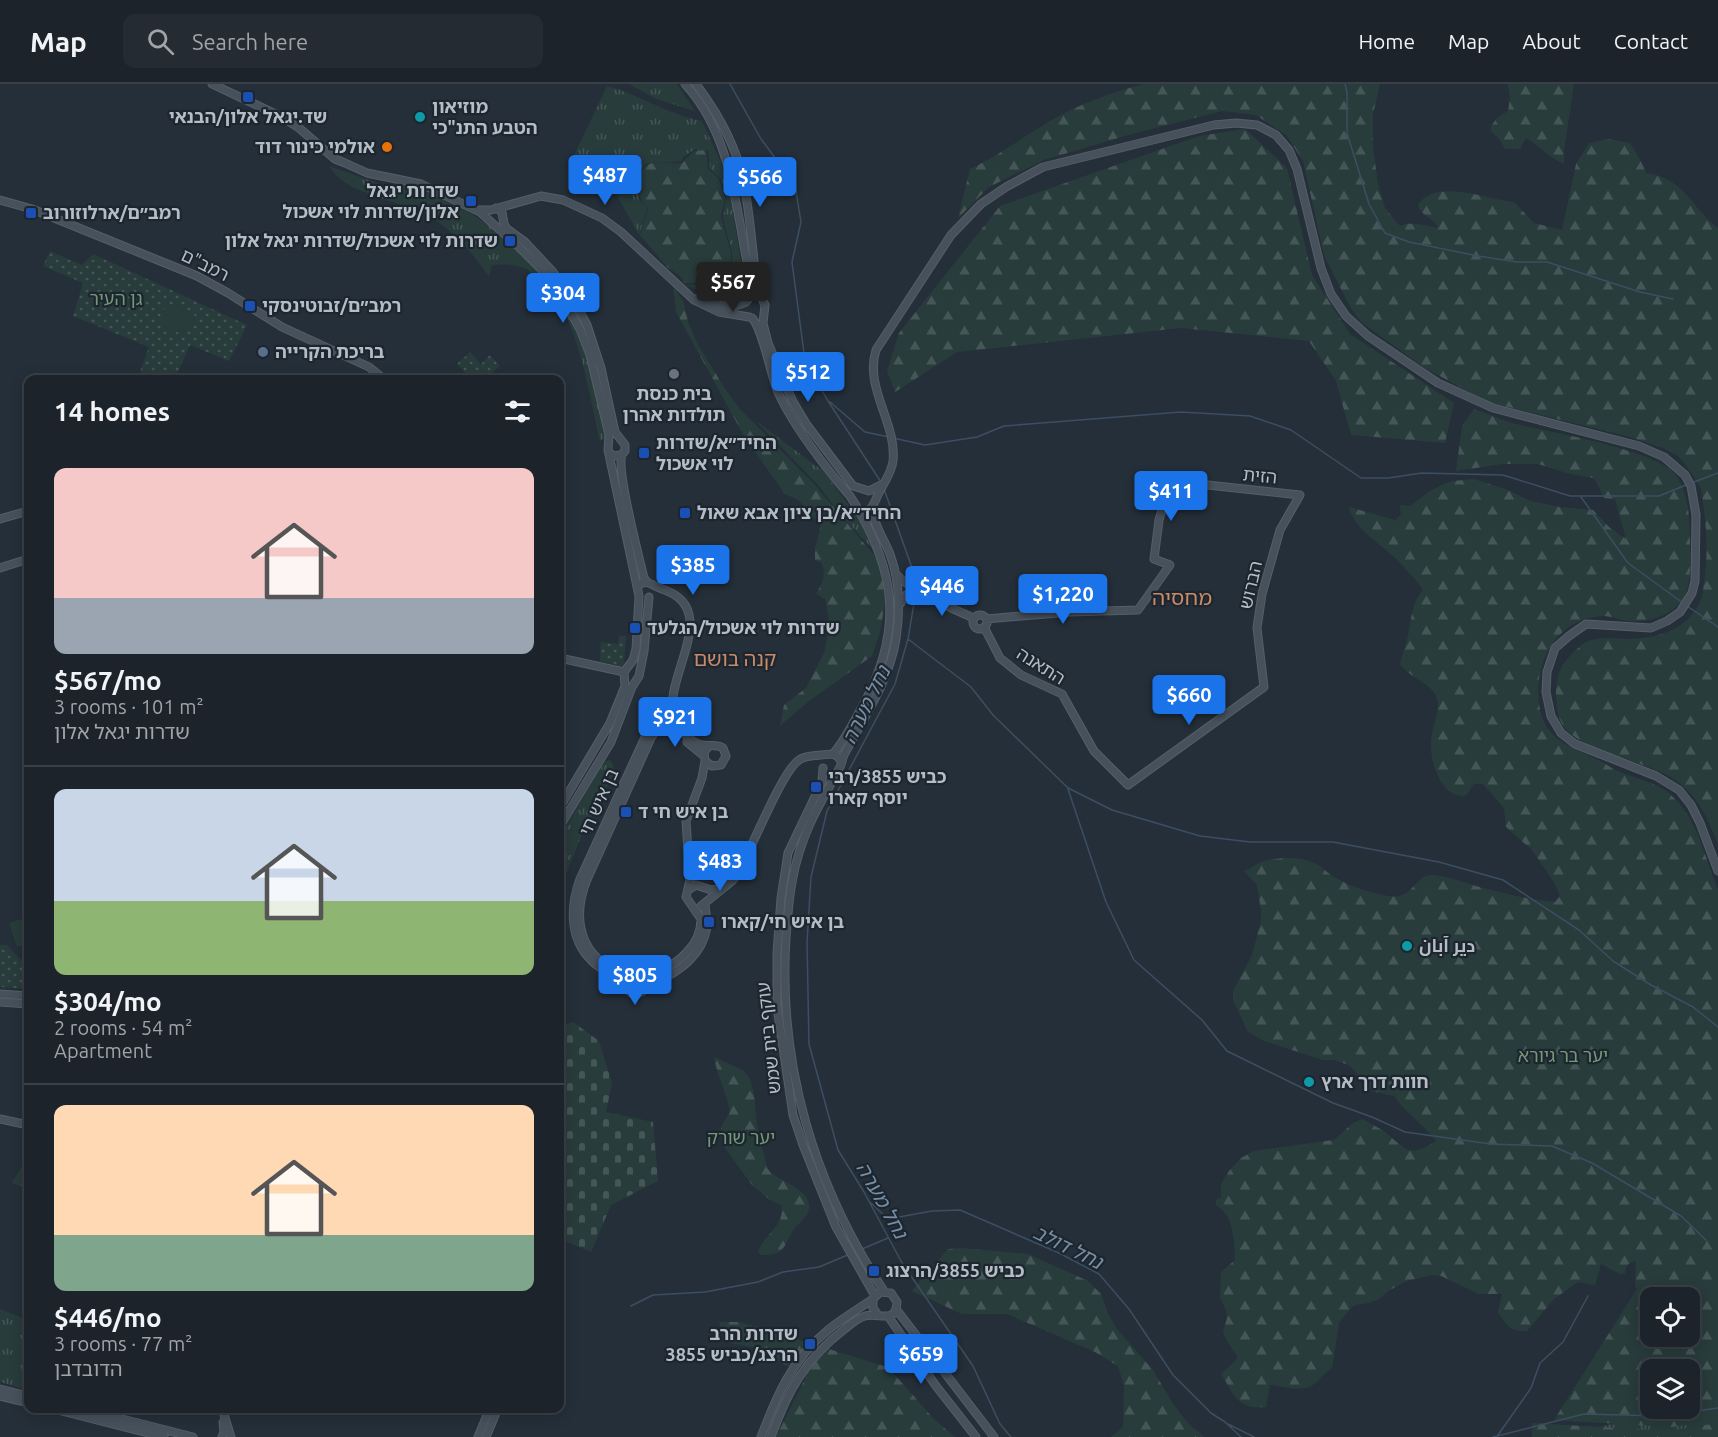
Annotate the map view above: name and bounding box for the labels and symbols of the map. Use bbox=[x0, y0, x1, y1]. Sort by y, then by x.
marker: שד.יגאל אלון/הבנאי bbox=[241, 90, 255, 104]
place label: מוזיאון הטבע התנ"כי bbox=[432, 96, 538, 137]
place label: שד.יגאל אלון/הבנאי bbox=[169, 106, 327, 126]
marker: מוזיאון הטבע התנ"כי bbox=[413, 110, 427, 124]
place label: אולמי כינור דוד bbox=[255, 136, 375, 156]
marker: אולמי כינור דוד bbox=[380, 140, 394, 154]
pin: $487 bbox=[569, 155, 641, 206]
pin: $566 bbox=[724, 157, 796, 208]
place label: שדרות יגאל אלון/שדרות לוי אשכול bbox=[282, 180, 459, 221]
marker: שדרות יגאל אלון/שדרות לוי אשכול bbox=[464, 194, 478, 208]
place label: רמב״ם/ארלוזורוב bbox=[43, 202, 181, 222]
marker: רמב״ם/ארלוזורוב bbox=[24, 206, 38, 220]
place label: שדרות לוי אשכול/שדרות יגאל אלון bbox=[225, 230, 498, 250]
marker: שדרות לוי אשכול/שדרות יגאל אלון bbox=[503, 234, 517, 248]
street label: רמב"ם bbox=[178, 244, 233, 284]
pin: $567 bbox=[697, 262, 769, 313]
pin: $304 bbox=[527, 273, 599, 324]
park label: גן העיר bbox=[89, 288, 143, 308]
place label: רמב״ם/זבוטינסקי bbox=[262, 295, 401, 315]
marker: רמב״ם/זבוטינסקי bbox=[243, 299, 257, 313]
place label: בריכת הקרייה bbox=[275, 341, 385, 361]
marker: בריכת הקרייה bbox=[256, 345, 270, 359]
pin: $512 bbox=[772, 352, 844, 403]
marker: בית כנסת תולדות אהרן bbox=[667, 367, 681, 381]
place label: בית כנסת תולדות אהרן bbox=[623, 383, 725, 424]
place label: החיד״א/שדרות לוי אשכול bbox=[656, 432, 777, 473]
marker: החיד״א/שדרות לוי אשכול bbox=[637, 446, 651, 460]
street label: הזית bbox=[1242, 463, 1278, 487]
pin: $411 bbox=[1135, 471, 1207, 522]
place label: החיד״א/בן ציון אבא שאול bbox=[697, 502, 901, 522]
marker: החיד״א/בן ציון אבא שאול bbox=[678, 506, 692, 520]
pin: $385 bbox=[657, 545, 729, 596]
street label: הברוש bbox=[1235, 559, 1265, 611]
pin: $446 bbox=[906, 566, 978, 617]
pin: $1,220 bbox=[1014, 574, 1112, 625]
district label: מחסיה bbox=[1152, 585, 1212, 609]
place label: שדרות לוי אשכול/הגלעד bbox=[647, 617, 840, 637]
marker: שדרות לוי אשכול/הגלעד bbox=[628, 621, 642, 635]
street label: התאנה bbox=[1014, 643, 1069, 688]
district label: קנה בושם bbox=[694, 647, 776, 670]
water label: נחל מערה bbox=[837, 661, 895, 748]
pin: $660 bbox=[1153, 675, 1225, 726]
pin: $921 bbox=[639, 697, 711, 748]
street label: בן איש חי bbox=[574, 765, 622, 838]
place label: כביש 3855/רבי יוסף קארו bbox=[828, 766, 946, 807]
marker: כביש 3855/רבי יוסף קארו bbox=[809, 780, 823, 794]
place label: בן איש חי ד bbox=[638, 801, 729, 821]
marker: בן איש חי ד bbox=[619, 805, 633, 819]
pin: $483 bbox=[684, 841, 756, 892]
place label: בן איש חי/קארו bbox=[721, 911, 845, 931]
marker: בן איש חי/קארו bbox=[702, 915, 716, 929]
place label: دير آبان bbox=[1419, 935, 1475, 957]
marker: دير آبان bbox=[1400, 939, 1414, 953]
pin: $805 bbox=[599, 955, 671, 1006]
street label: עוקף בית שמש bbox=[752, 981, 784, 1095]
park label: יער בר גיורא bbox=[1518, 1045, 1608, 1065]
place label: חוות דרך ארץ bbox=[1321, 1071, 1429, 1091]
marker: חוות דרך ארץ bbox=[1302, 1075, 1316, 1089]
park label: יער שורק bbox=[707, 1127, 775, 1147]
water label: נחל מערה bbox=[852, 1157, 914, 1243]
water label: נחל דולב bbox=[1030, 1220, 1108, 1274]
place label: כביש 3855/הרצוג bbox=[886, 1260, 1025, 1280]
marker: כביש 3855/הרצוג bbox=[867, 1264, 881, 1278]
place label: שדרות הרב הרצג/כביש 3855 bbox=[666, 1323, 798, 1364]
pin: $659 bbox=[885, 1334, 957, 1385]
marker: שדרות הרב הרצג/כביש 3855 bbox=[803, 1337, 817, 1351]

